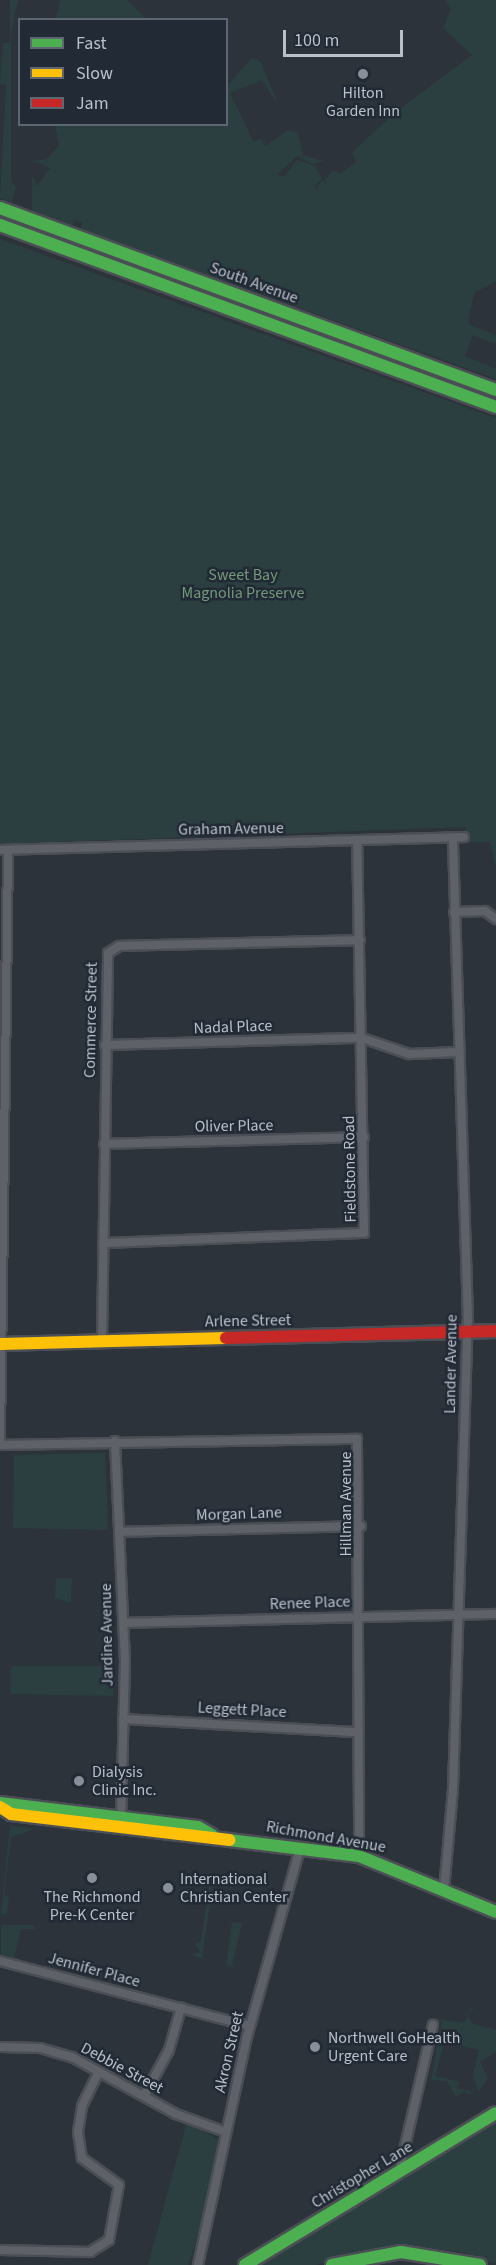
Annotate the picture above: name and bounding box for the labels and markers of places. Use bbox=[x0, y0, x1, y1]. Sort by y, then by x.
marker: Hilton Garden Inn bbox=[356, 67, 370, 81]
place label: Hilton Garden Inn bbox=[326, 83, 400, 121]
place label: Dialysis Clinic Inc. bbox=[92, 1762, 157, 1800]
marker: Dialysis Clinic Inc. bbox=[70, 1772, 88, 1790]
place label: International Christian Center bbox=[180, 1869, 288, 1907]
marker: The Richmond Pre-K Center bbox=[85, 1871, 99, 1885]
marker: International Christian Center bbox=[161, 1881, 175, 1895]
place label: The Richmond Pre-K Center bbox=[43, 1887, 141, 1925]
place label: Northwell GoHealth Urgent Care bbox=[328, 2028, 460, 2066]
marker: Northwell GoHealth Urgent Care bbox=[306, 2038, 324, 2056]

